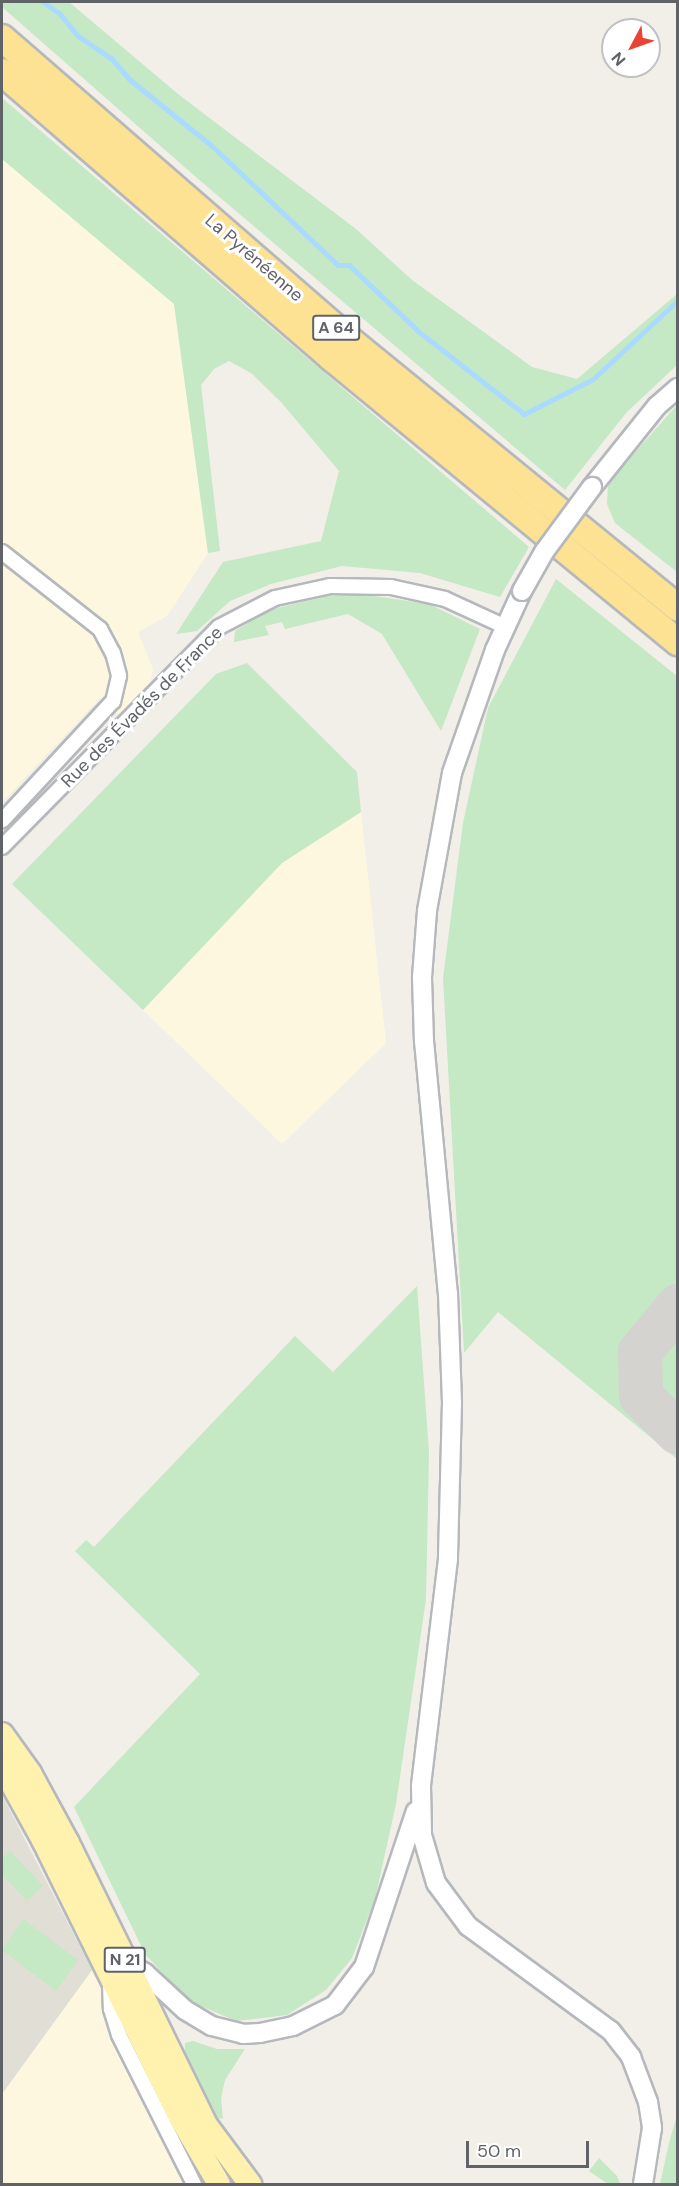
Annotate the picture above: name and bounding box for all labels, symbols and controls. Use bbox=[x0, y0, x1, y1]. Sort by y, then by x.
north arrow bbox=[601, 18, 661, 78]
text: N bbox=[607, 48, 630, 70]
street label: La Pyrénéenne bbox=[201, 210, 307, 306]
road number: A 64 bbox=[312, 315, 360, 341]
street label: Rue des Évadés de France bbox=[57, 622, 227, 792]
road number: N 21 bbox=[102, 1947, 148, 1973]
scale bar bbox=[469, 2129, 592, 2167]
text: 50 m bbox=[477, 2139, 521, 2163]

